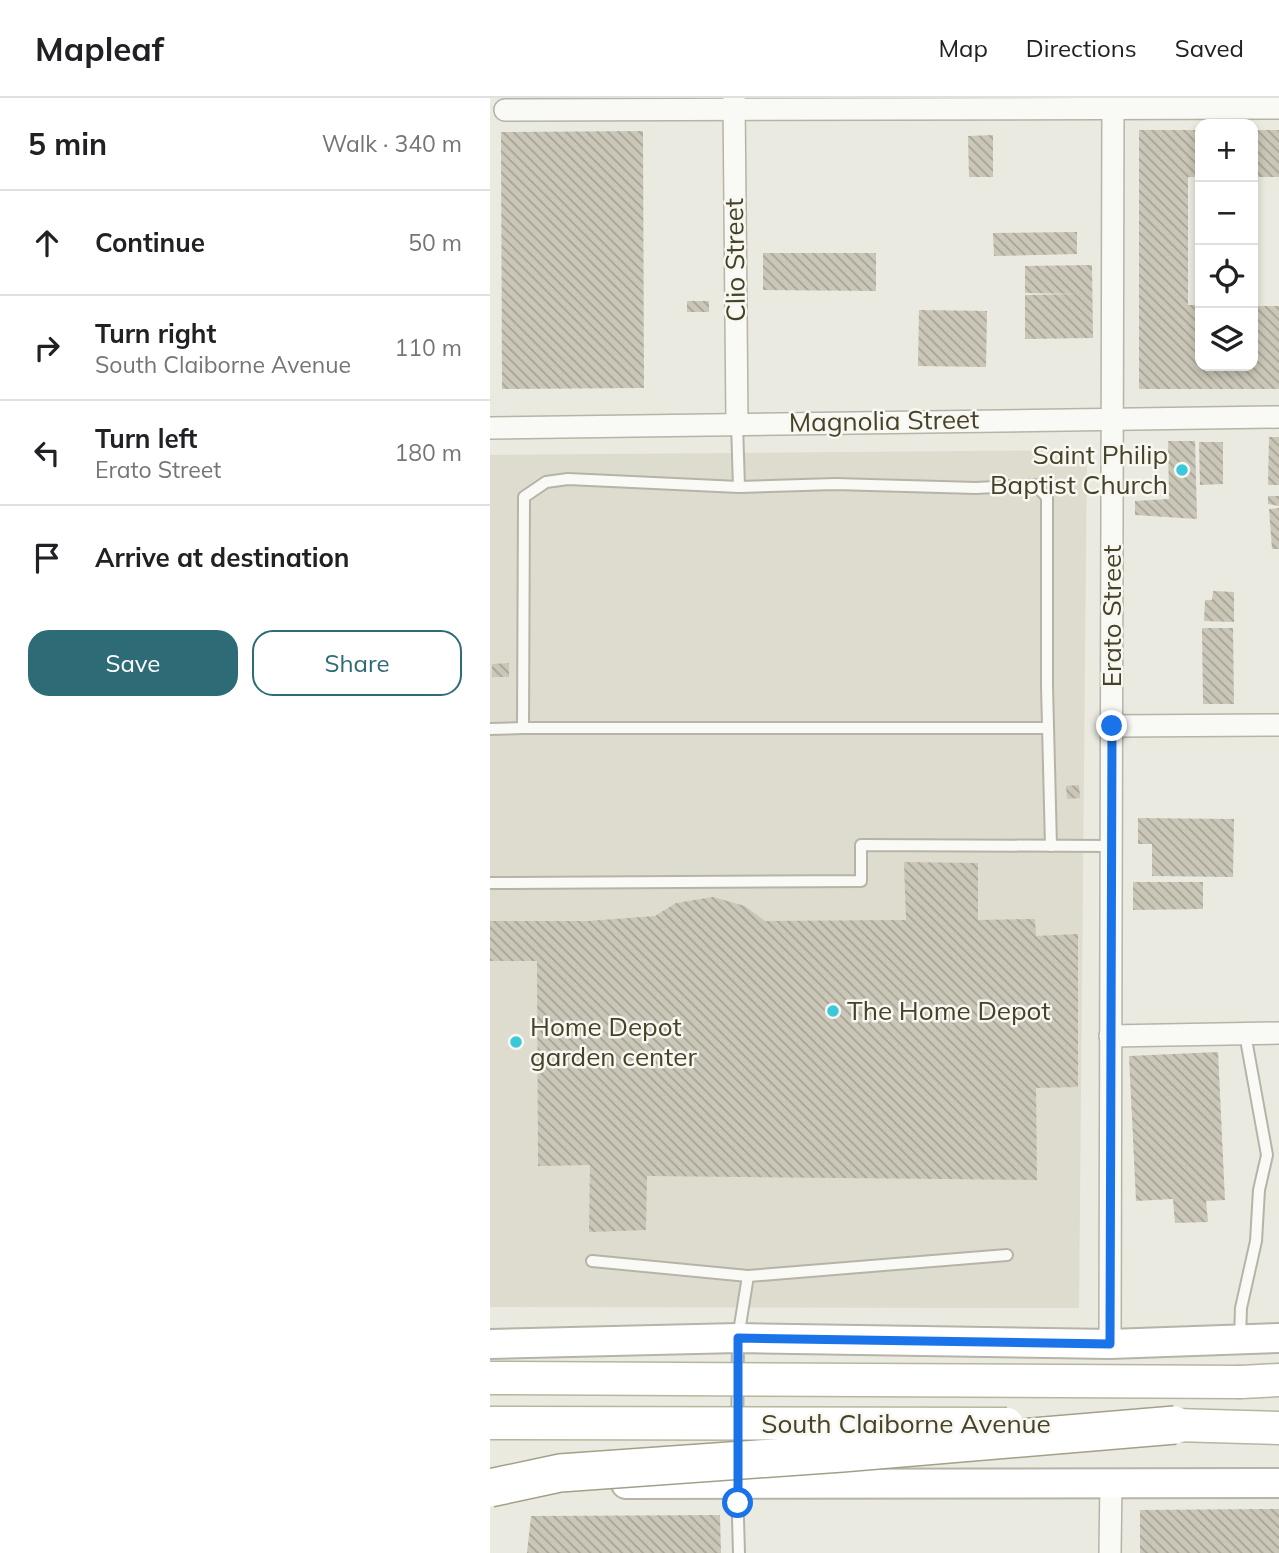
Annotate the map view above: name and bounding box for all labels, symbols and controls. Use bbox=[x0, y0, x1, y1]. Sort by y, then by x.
text: Mapleaf bbox=[35, 28, 164, 69]
text: Map bbox=[938, 33, 988, 63]
text: Directions bbox=[1026, 33, 1137, 63]
text: Saved bbox=[1175, 33, 1244, 63]
map controls bbox=[1195, 119, 1258, 371]
button: + bbox=[1195, 119, 1258, 182]
text: 5 min bbox=[28, 125, 107, 163]
text: Walk · 340 m bbox=[322, 129, 462, 158]
button: − bbox=[1195, 182, 1258, 245]
street label: Clio Street bbox=[717, 198, 752, 322]
icon: ahead bbox=[28, 224, 66, 262]
text: Continue bbox=[95, 226, 205, 259]
text: 50 m bbox=[408, 228, 462, 257]
button: locate bbox=[1195, 245, 1258, 308]
button: layers bbox=[1195, 308, 1258, 371]
text: Turn right bbox=[95, 317, 216, 350]
icon: right bbox=[28, 329, 66, 367]
text: 110 m bbox=[394, 333, 462, 362]
text: South Claiborne Avenue bbox=[95, 350, 351, 379]
street label: Magnolia Street bbox=[789, 402, 979, 439]
text: Turn left bbox=[95, 422, 197, 455]
icon: left bbox=[28, 434, 66, 472]
text: 180 m bbox=[394, 438, 462, 467]
place label: Saint Philip Baptist Church bbox=[990, 438, 1168, 501]
text: Erato Street bbox=[95, 455, 221, 484]
marker: Saint Philip Baptist Church bbox=[1174, 462, 1190, 478]
icon: arrive bbox=[28, 539, 66, 577]
text: Arrive at destination bbox=[95, 541, 350, 574]
street label: Erato Street bbox=[1095, 545, 1128, 687]
button: Save bbox=[28, 630, 238, 696]
button: Share bbox=[252, 630, 462, 696]
route end bbox=[1096, 710, 1127, 741]
place label: The Home Depot bbox=[847, 994, 1050, 1027]
marker: The Home Depot bbox=[825, 1003, 841, 1019]
place label: Home Depot garden center bbox=[530, 1010, 697, 1073]
marker: Home Depot garden center bbox=[508, 1034, 524, 1050]
street label: South Claiborne Avenue bbox=[761, 1407, 1051, 1440]
route start bbox=[722, 1487, 753, 1518]

